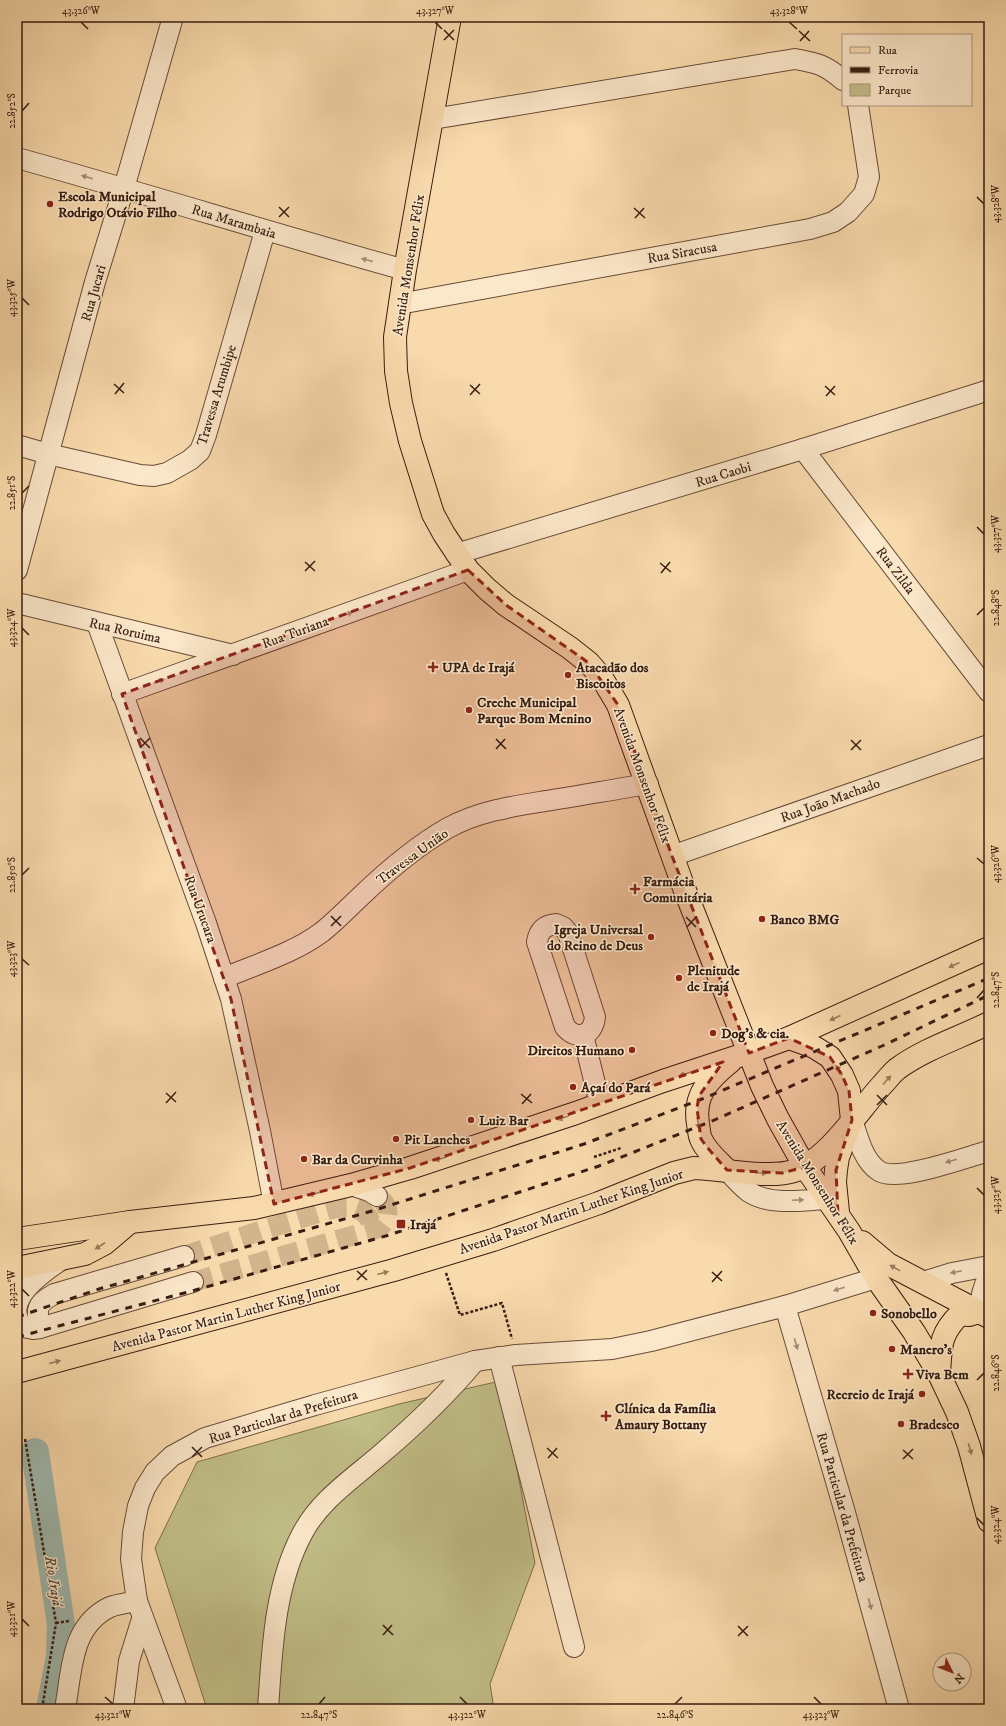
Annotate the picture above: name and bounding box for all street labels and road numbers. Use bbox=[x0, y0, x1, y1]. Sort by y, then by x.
street label: Avenida Monsenhor Félix bbox=[389, 193, 429, 337]
street label: Rua Marambaia bbox=[189, 201, 278, 243]
street label: Rua Siracusa bbox=[646, 238, 719, 268]
street label: Rua Jucari bbox=[77, 263, 111, 324]
street label: Travessa Arumbipe bbox=[193, 342, 241, 448]
street label: Rua Caobi bbox=[693, 458, 754, 492]
street label: Rua Zilda bbox=[872, 543, 919, 598]
street label: Rua Turiana bbox=[260, 613, 331, 653]
street label: Rua Roruima bbox=[87, 614, 162, 648]
street label: Avenida Monsenhor Félix bbox=[609, 705, 675, 846]
street label: Rua João Machado bbox=[778, 775, 883, 827]
street label: Travessa União bbox=[373, 825, 452, 889]
street label: Rua Urucara bbox=[180, 873, 221, 946]
street label: Avenida Monsenhor Félix bbox=[772, 1117, 863, 1248]
street label: Avenida Pastor Martin Luther King Junior bbox=[457, 1165, 687, 1259]
street label: Avenida Pastor Martin Luther King Junior bbox=[110, 1278, 343, 1356]
street label: Rua Particular da Prefeitura bbox=[207, 1386, 360, 1448]
street label: Rua Particular da Prefeitura bbox=[812, 1430, 872, 1584]

